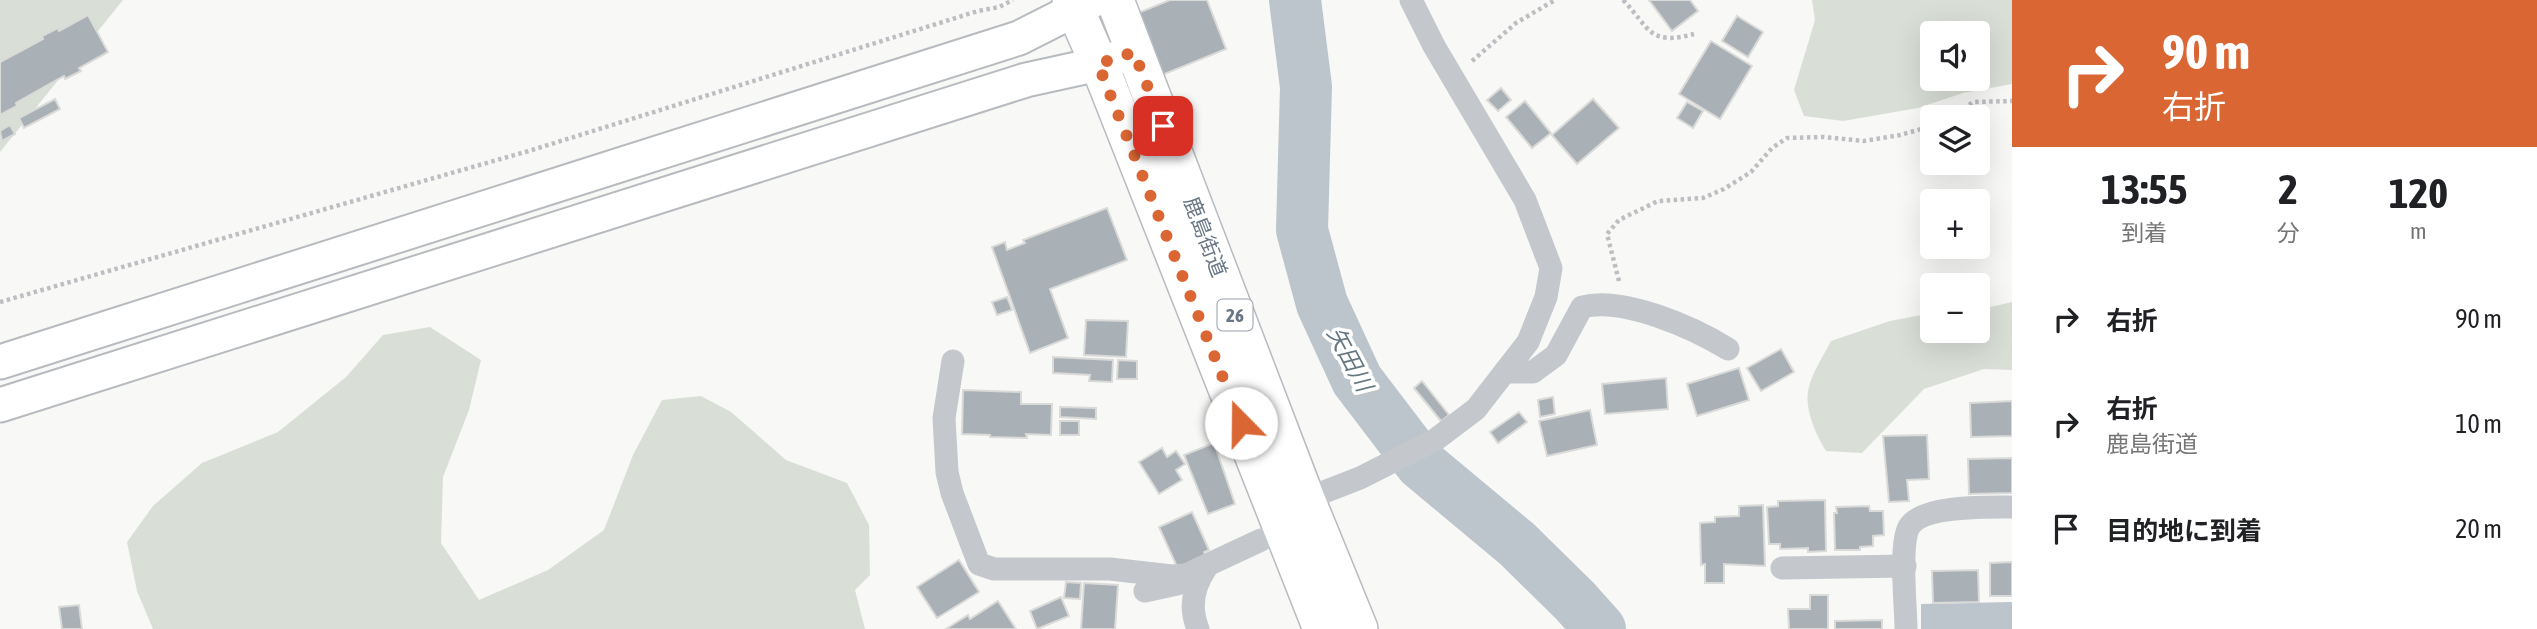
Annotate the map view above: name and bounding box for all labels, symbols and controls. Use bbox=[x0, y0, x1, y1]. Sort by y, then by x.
map controls bbox=[1920, 21, 1990, 343]
button: sound bbox=[1920, 21, 1990, 91]
text: 90 m bbox=[2162, 23, 2250, 79]
icon: right bbox=[2047, 28, 2138, 119]
text: 右折 bbox=[2162, 88, 2226, 125]
pin bbox=[1133, 96, 1193, 156]
button: layers bbox=[1920, 105, 1990, 175]
icon: arrive bbox=[1144, 107, 1182, 145]
text: 13:55 bbox=[2101, 165, 2188, 213]
text: 2 bbox=[2278, 165, 2298, 213]
text: 120 bbox=[2389, 169, 2448, 217]
button: + bbox=[1920, 189, 1990, 259]
street label: 鹿島街道 bbox=[1180, 193, 1232, 280]
text: m bbox=[2410, 218, 2427, 244]
text: 到着 bbox=[2121, 220, 2167, 246]
text: 分 bbox=[2277, 220, 2300, 246]
button: − bbox=[1920, 273, 1990, 343]
road number: 26 bbox=[1218, 300, 1252, 330]
icon: right bbox=[2047, 300, 2085, 338]
text: 90 m bbox=[2455, 304, 2502, 334]
text: 右折 bbox=[2106, 306, 2158, 336]
water label: 矢田川 bbox=[1322, 322, 1379, 398]
position arrow bbox=[1204, 386, 1278, 460]
text: 右折 bbox=[2106, 394, 2158, 424]
icon: right bbox=[2047, 405, 2085, 443]
text: 10 m bbox=[2455, 409, 2502, 439]
text: 鹿島街道 bbox=[2106, 431, 2198, 457]
icon: arrive bbox=[2047, 510, 2085, 548]
text: 20 m bbox=[2455, 514, 2502, 544]
text: 目的地に到着 bbox=[2106, 516, 2262, 546]

